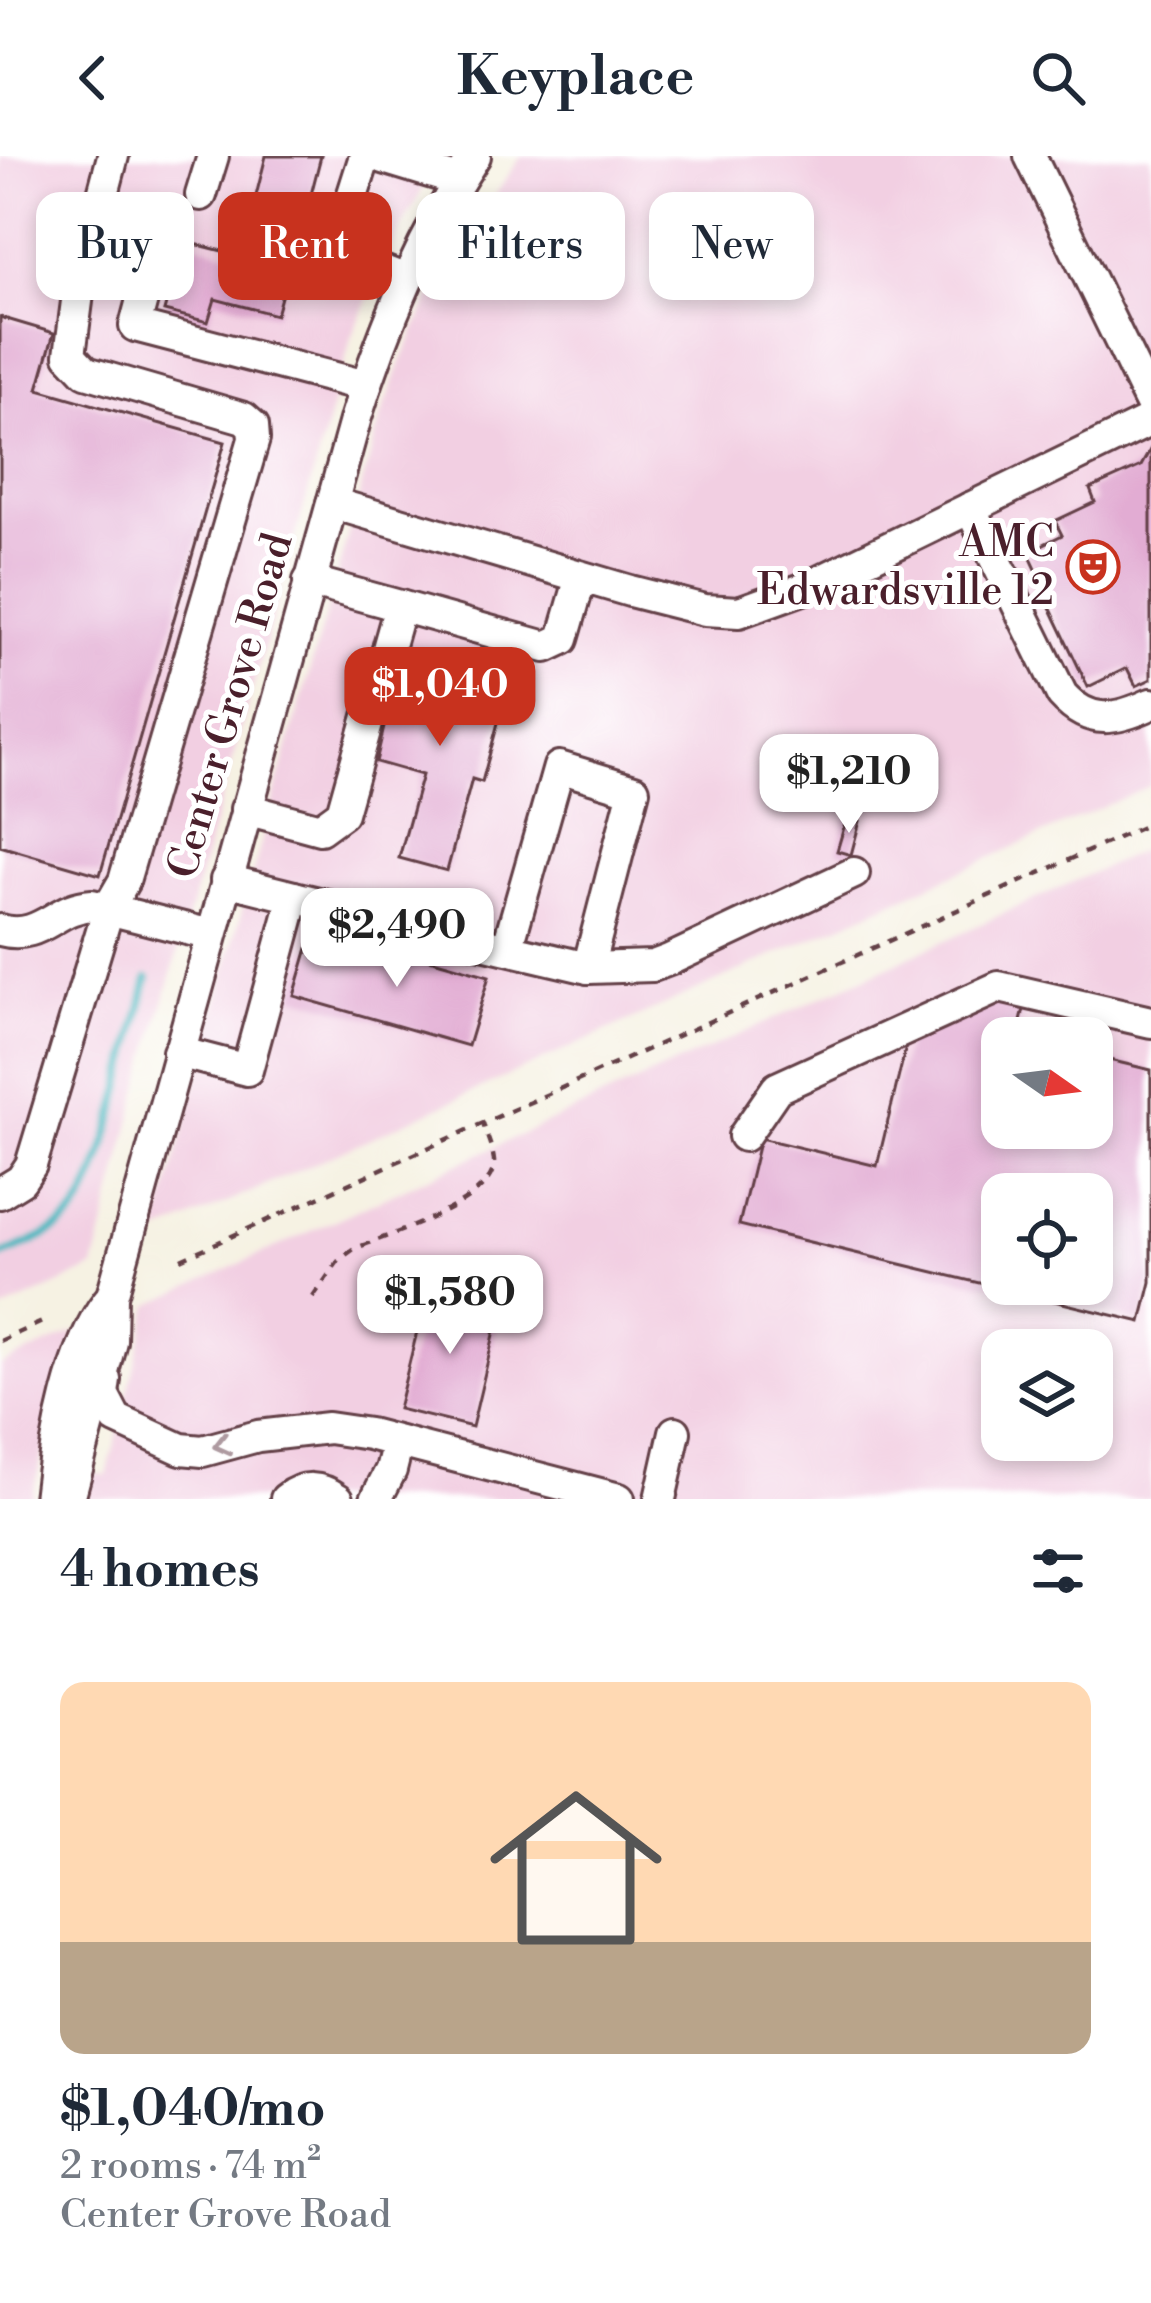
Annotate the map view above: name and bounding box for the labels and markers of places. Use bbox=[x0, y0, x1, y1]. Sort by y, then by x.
place label: AMC Edwardsville 12 bbox=[757, 517, 1054, 618]
theatre icon: AMC Edwardsville 12 bbox=[1065, 539, 1121, 595]
pin: $1,040 bbox=[342, 647, 538, 749]
pin: $1,210 bbox=[751, 734, 947, 836]
pin: $2,490 bbox=[299, 888, 495, 990]
pin: $1,580 bbox=[352, 1255, 548, 1357]

